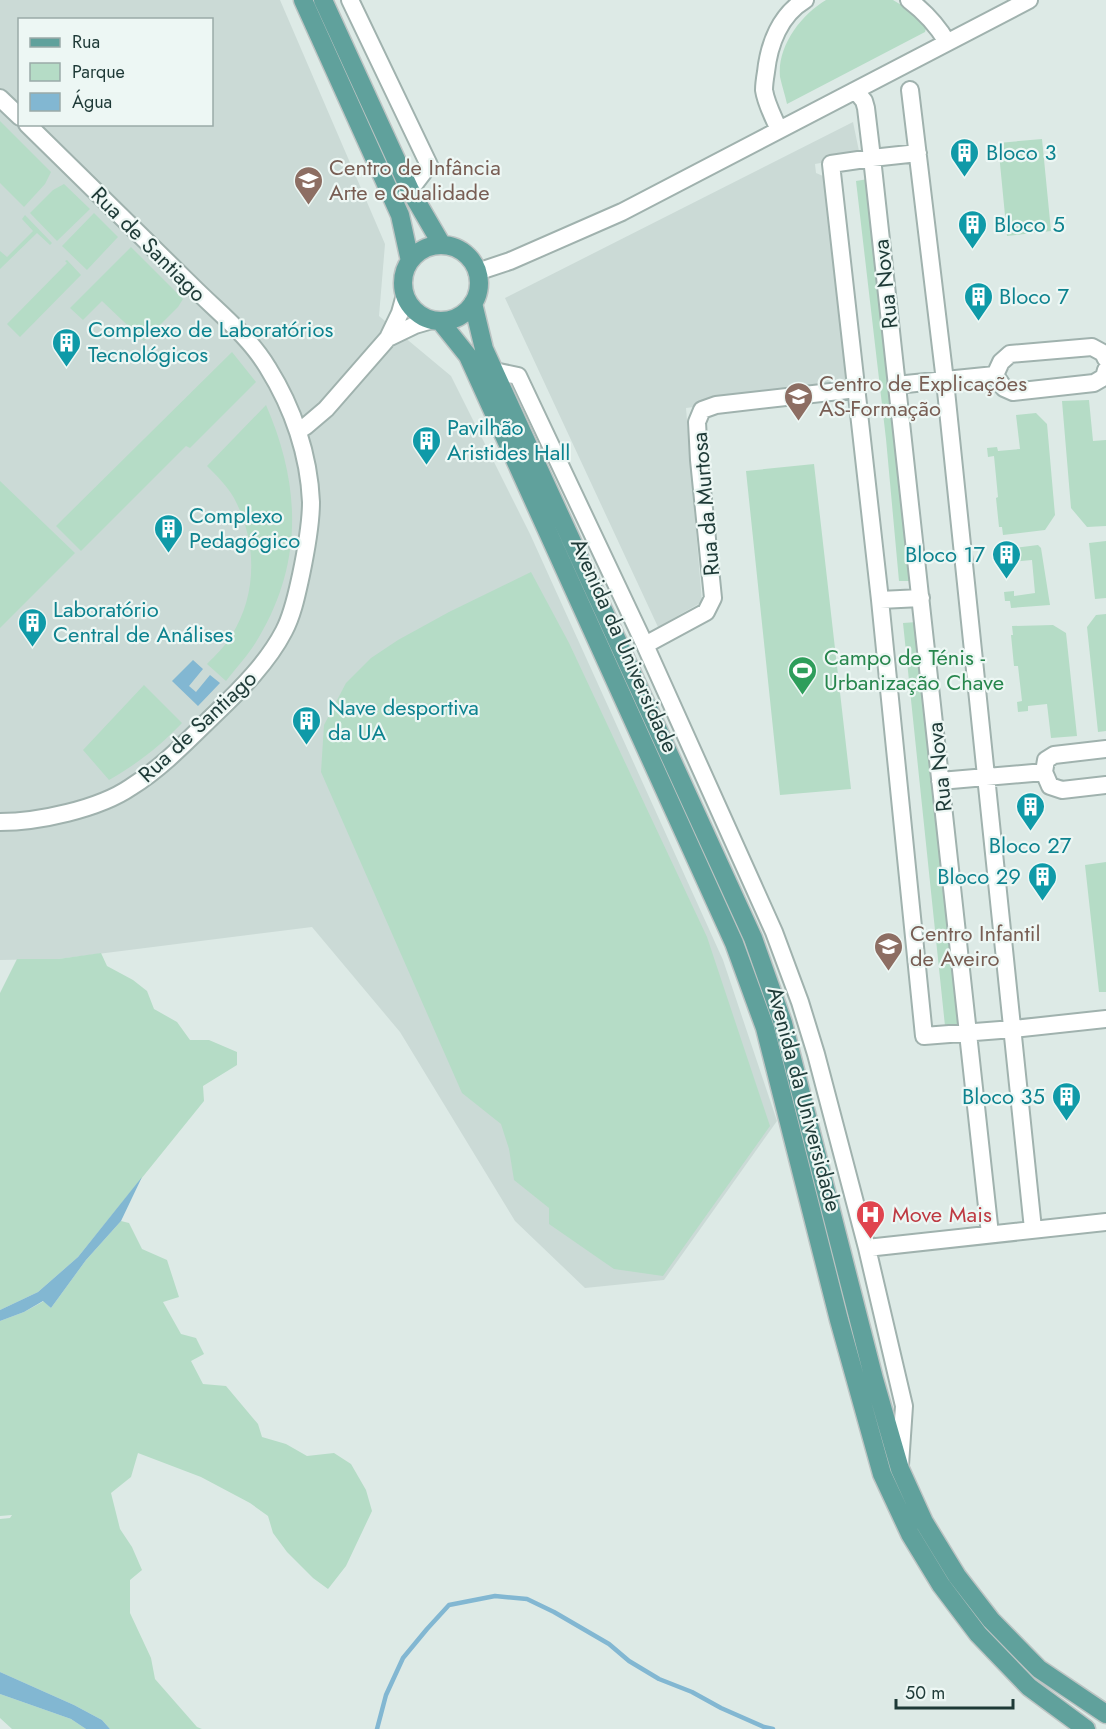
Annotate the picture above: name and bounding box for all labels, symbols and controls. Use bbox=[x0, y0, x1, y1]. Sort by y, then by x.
legend bbox=[18, 18, 213, 126]
text: Rua bbox=[72, 29, 100, 55]
text: Parque bbox=[72, 59, 125, 85]
text: Água bbox=[72, 89, 112, 115]
building icon: Bloco 3 bbox=[949, 136, 981, 178]
place label: Bloco 3 bbox=[986, 136, 1057, 168]
place label: Centro de Infância Arte e Qualidade bbox=[329, 151, 501, 208]
school or university icon: Centro de Infância Arte e Qualidade bbox=[292, 164, 324, 206]
street label: Rua de Santiago bbox=[84, 179, 214, 309]
building icon: Bloco 5 bbox=[957, 208, 989, 250]
place label: Bloco 5 bbox=[994, 208, 1065, 240]
street label: Rua Nova bbox=[864, 238, 906, 330]
building icon: Bloco 7 bbox=[962, 280, 994, 322]
place label: Bloco 7 bbox=[999, 280, 1069, 312]
place label: Complexo de Laboratórios Tecnológicos bbox=[88, 313, 334, 370]
building icon: Complexo de Laboratórios Tecnológicos bbox=[51, 326, 83, 368]
place label: Centro de Explicações AS-Formação bbox=[819, 367, 1027, 424]
school or university icon: Centro de Explicações AS-Formação bbox=[782, 380, 814, 422]
place label: Pavilhão Aristides Hall bbox=[447, 411, 570, 468]
building icon: Pavilhão Aristides Hall bbox=[410, 424, 442, 466]
street label: Rua da Murtosa bbox=[683, 431, 727, 577]
place label: Complexo Pedagógico bbox=[189, 499, 300, 556]
building icon: Complexo Pedagógico bbox=[152, 512, 184, 554]
street label: Avenida da Universidade bbox=[563, 533, 687, 757]
place label: Bloco 17 bbox=[905, 538, 985, 570]
building icon: Bloco 17 bbox=[990, 538, 1022, 580]
place label: Laboratório Central de Análises bbox=[53, 593, 233, 650]
building icon: Laboratório Central de Análises bbox=[16, 606, 48, 648]
place label: Campo de Ténis - Urbanização Chave bbox=[824, 641, 1004, 698]
sports icon: Campo de Ténis - Urbanização Chave bbox=[787, 654, 819, 696]
street label: Rua de Santiago bbox=[131, 663, 263, 789]
place label: Nave desportiva da UA bbox=[328, 691, 479, 748]
building icon: Nave desportiva da UA bbox=[291, 704, 323, 746]
street label: Rua Nova bbox=[918, 721, 960, 813]
building icon: Bloco 27 bbox=[1014, 790, 1046, 832]
place label: Bloco 27 bbox=[989, 829, 1072, 861]
place label: Bloco 29 bbox=[937, 860, 1021, 892]
building icon: Bloco 29 bbox=[1026, 860, 1058, 902]
place label: Centro Infantil de Aveiro bbox=[910, 917, 1040, 974]
school or university icon: Centro Infantil de Aveiro bbox=[873, 930, 905, 972]
street label: Avenida da Universidade bbox=[760, 983, 850, 1215]
place label: Bloco 35 bbox=[962, 1080, 1045, 1112]
building icon: Bloco 35 bbox=[1050, 1080, 1082, 1122]
hospital icon: Move Mais bbox=[855, 1198, 887, 1240]
place label: Move Mais bbox=[892, 1198, 992, 1230]
scale bar bbox=[896, 1672, 1013, 1710]
text: 50 m bbox=[905, 1680, 945, 1706]

